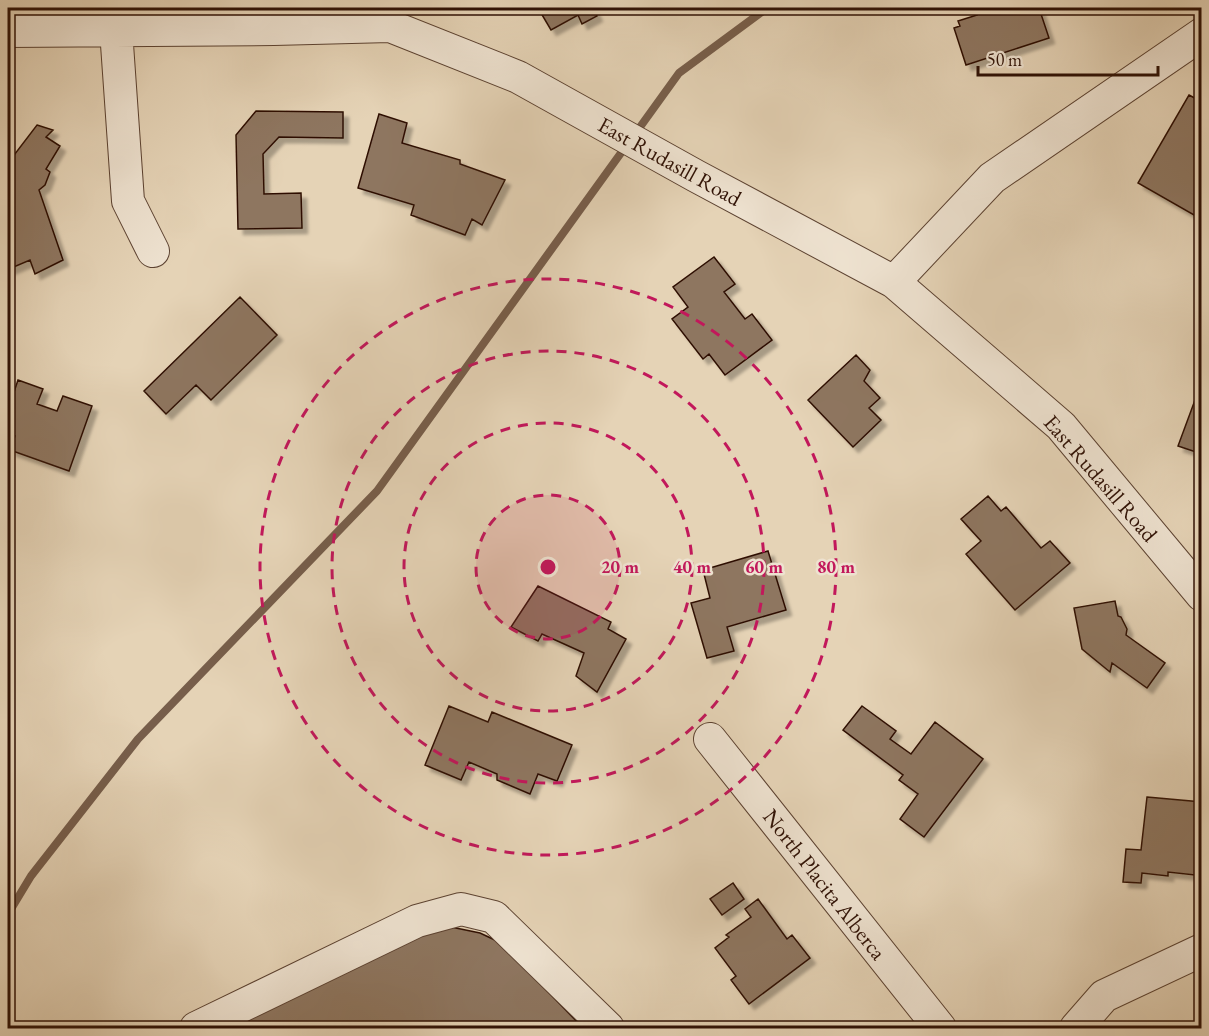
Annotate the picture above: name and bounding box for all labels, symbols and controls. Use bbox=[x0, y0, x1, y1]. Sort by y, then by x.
scale bar bbox=[978, 39, 1158, 77]
text: 50 m bbox=[987, 48, 1022, 71]
street label: East Rudasill Road bbox=[593, 110, 747, 213]
street label: East Rudasill Road bbox=[1037, 409, 1165, 549]
text: 20 m bbox=[601, 555, 639, 578]
text: 40 m bbox=[673, 555, 711, 578]
text: 60 m bbox=[745, 555, 783, 578]
text: 80 m bbox=[817, 555, 855, 578]
centre of rings bbox=[538, 557, 558, 577]
street label: North Placita Alberca bbox=[757, 803, 893, 966]

